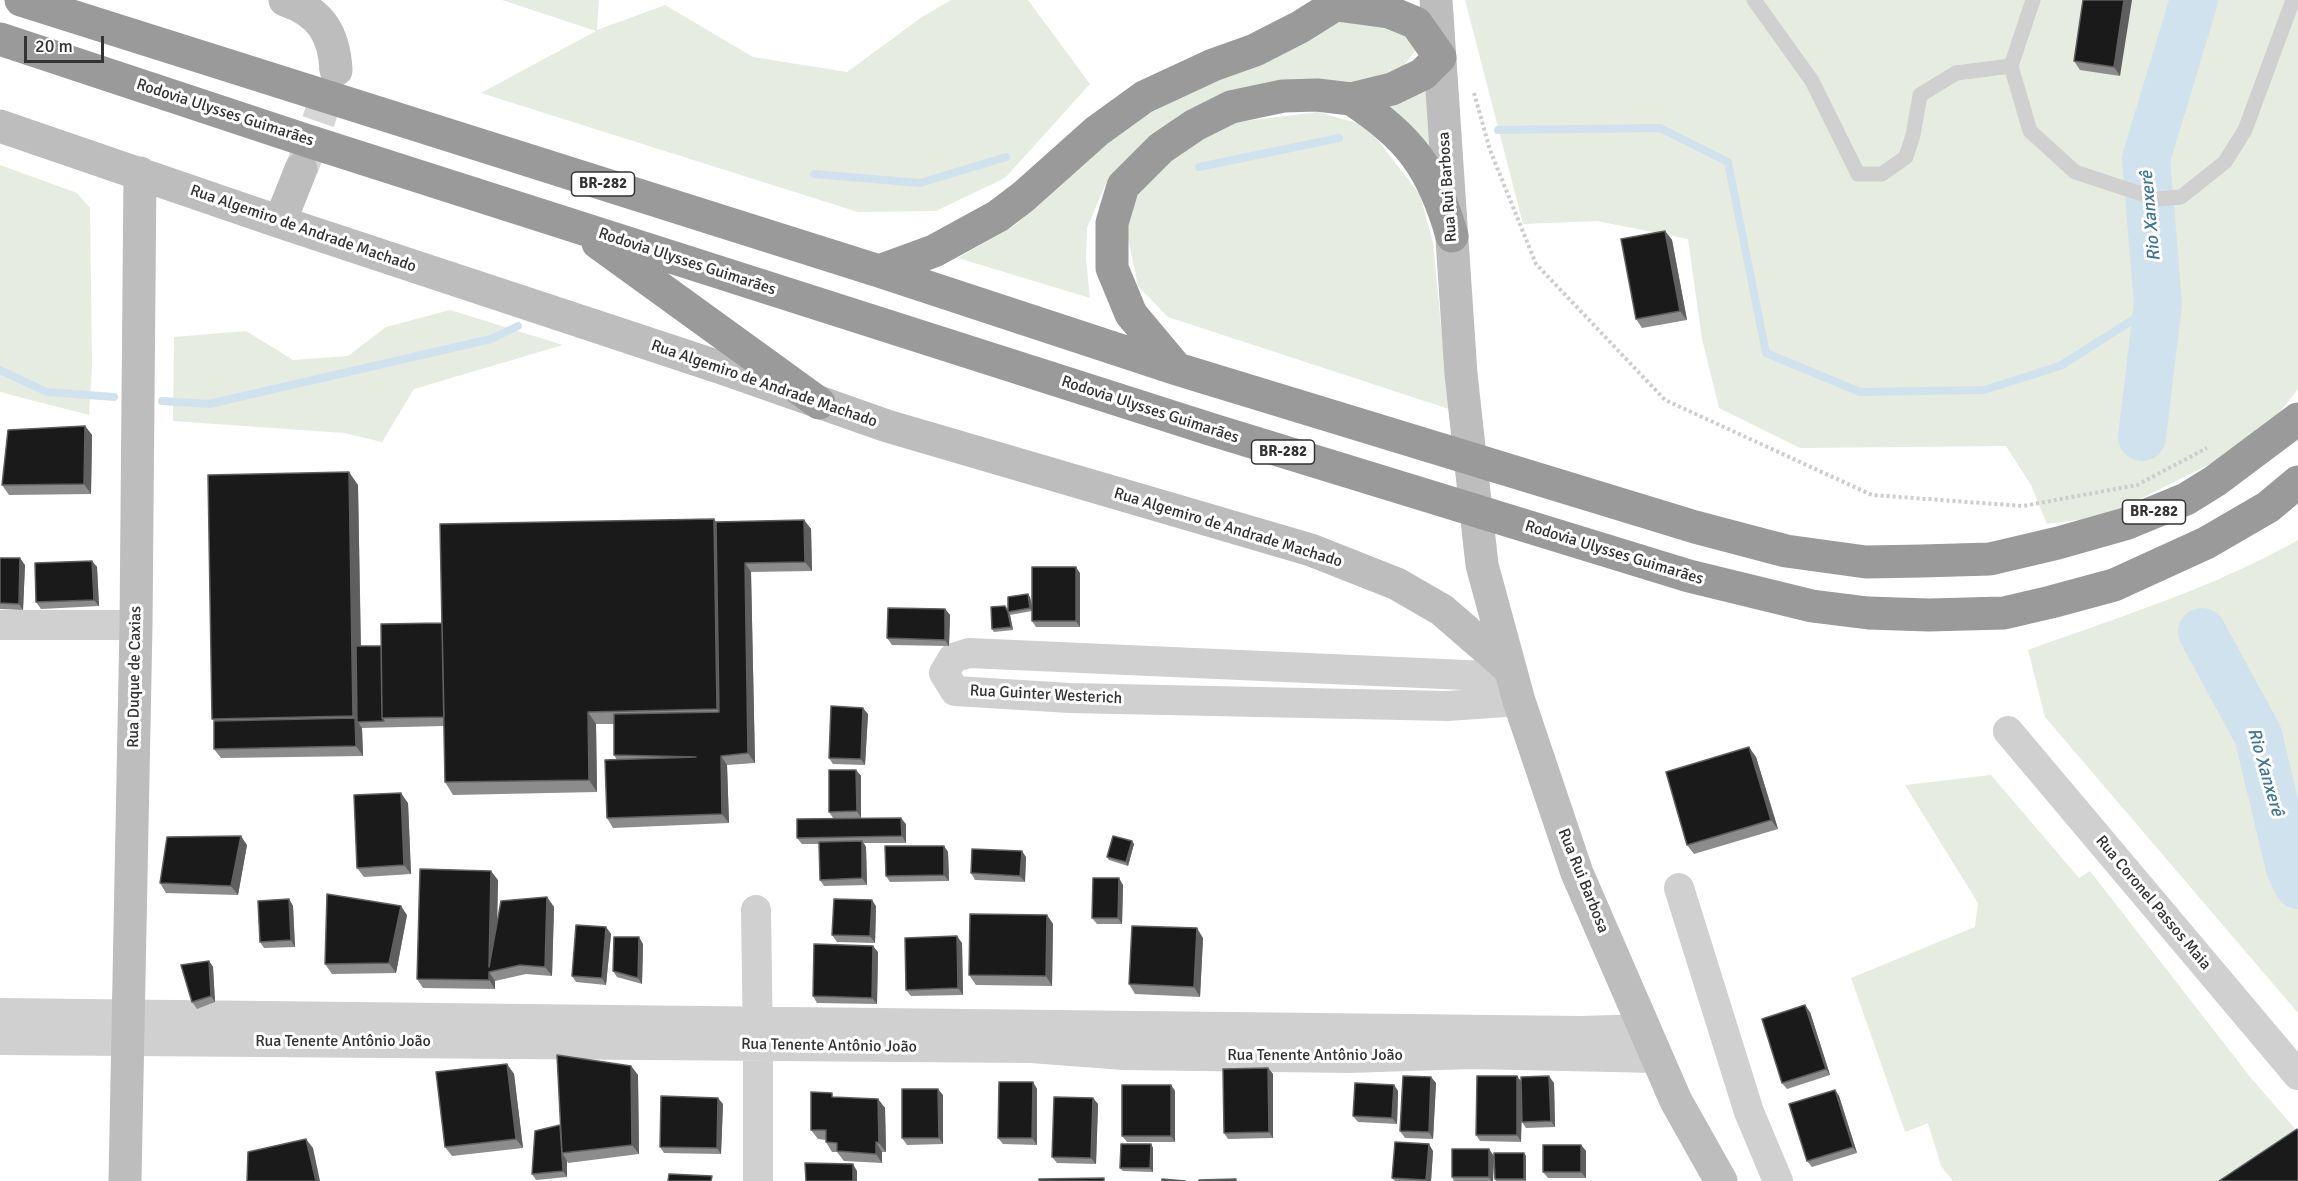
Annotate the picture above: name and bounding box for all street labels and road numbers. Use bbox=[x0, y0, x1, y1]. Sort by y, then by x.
street label: Rodovia Ulysses Guimarães bbox=[134, 75, 316, 151]
street label: Rua Rui Barbosa bbox=[1435, 131, 1461, 243]
road number: BR-282 bbox=[572, 172, 634, 196]
street label: Rua Algemiro de Andrade Machado bbox=[187, 181, 419, 277]
street label: Rodovia Ulysses Guimarães bbox=[596, 224, 778, 300]
street label: Rua Algemiro de Andrade Machado bbox=[648, 336, 880, 432]
street label: Rodovia Ulysses Guimarães bbox=[1059, 372, 1241, 448]
road number: BR-282 bbox=[1252, 440, 1314, 464]
street label: Rua Algemiro de Andrade Machado bbox=[1112, 484, 1344, 572]
road number: BR-282 bbox=[2122, 500, 2186, 524]
street label: Rodovia Ulysses Guimarães bbox=[1522, 517, 1706, 589]
street label: Rua Duque de Caxias bbox=[124, 606, 146, 748]
street label: Rua Guinter Westerich bbox=[969, 681, 1123, 709]
street label: Rua Rui Barbosa bbox=[1553, 826, 1613, 936]
street label: Rua Coronel Passos Maia bbox=[2091, 832, 2215, 974]
street label: Rua Tenente Antônio João bbox=[255, 1032, 431, 1052]
street label: Rua Tenente Antônio João bbox=[741, 1035, 917, 1057]
street label: Rua Tenente Antônio João bbox=[1227, 1046, 1403, 1066]

